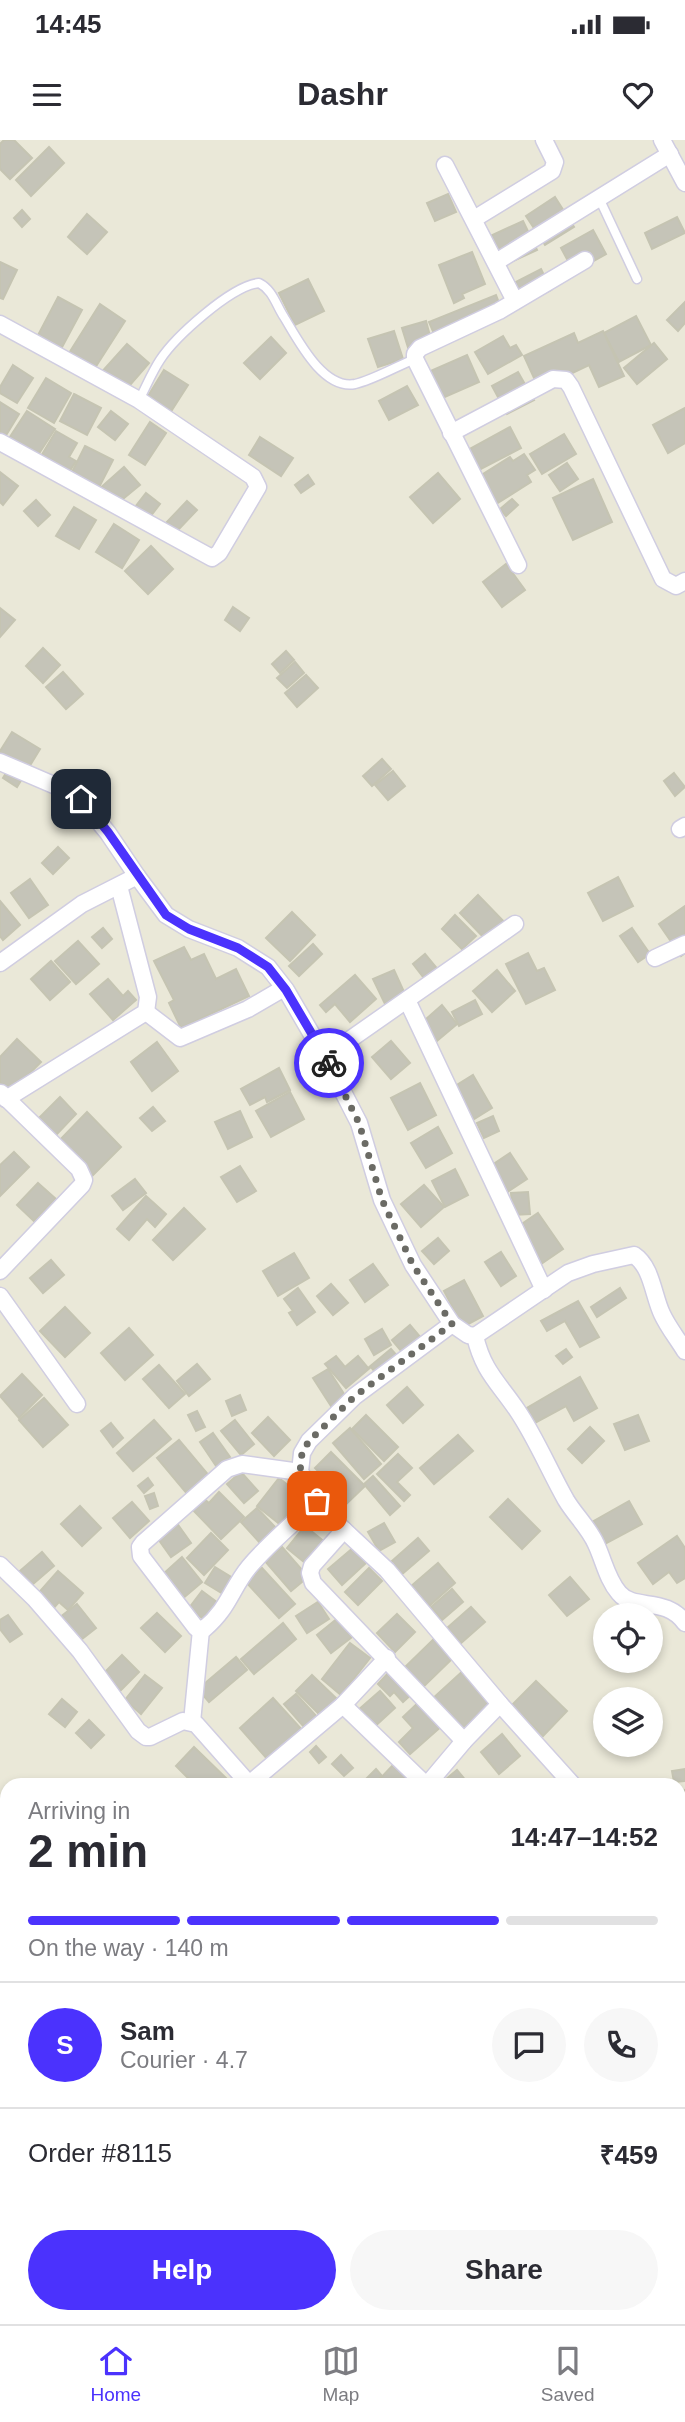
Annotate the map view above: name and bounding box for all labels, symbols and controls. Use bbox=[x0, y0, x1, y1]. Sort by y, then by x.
text: 14:45 bbox=[35, 9, 102, 39]
icon: menu bbox=[28, 76, 66, 114]
text: Dashr bbox=[297, 76, 388, 112]
icon: heart bbox=[619, 76, 657, 114]
pin bbox=[51, 769, 111, 829]
icon: home bbox=[62, 780, 100, 818]
courier bbox=[294, 1028, 364, 1098]
icon: bike bbox=[310, 1044, 348, 1082]
pin bbox=[287, 1471, 347, 1531]
icon: bag bbox=[298, 1482, 336, 1520]
map controls bbox=[593, 1603, 663, 1757]
button: locate bbox=[593, 1603, 663, 1673]
button: layers bbox=[593, 1687, 663, 1757]
text: Arriving in bbox=[28, 1798, 130, 1824]
text: 14:47–14:52 bbox=[511, 1822, 658, 1852]
text: 2 min bbox=[28, 1825, 148, 1877]
text: On the way · 140 m bbox=[28, 1935, 229, 1961]
button: chat bbox=[492, 2008, 566, 2082]
button: phone bbox=[584, 2008, 658, 2082]
text: Sam bbox=[120, 2016, 175, 2046]
text: S bbox=[56, 2030, 74, 2060]
text: Courier · 4.7 bbox=[120, 2047, 248, 2073]
text: Order #8115 bbox=[28, 2138, 172, 2168]
text: ₹459 bbox=[600, 2140, 658, 2170]
button: Help bbox=[28, 2230, 336, 2310]
button: Share bbox=[350, 2230, 658, 2310]
tab: Home bbox=[90, 2342, 141, 2406]
tab: Map bbox=[322, 2342, 360, 2406]
tab: Saved bbox=[541, 2342, 595, 2406]

